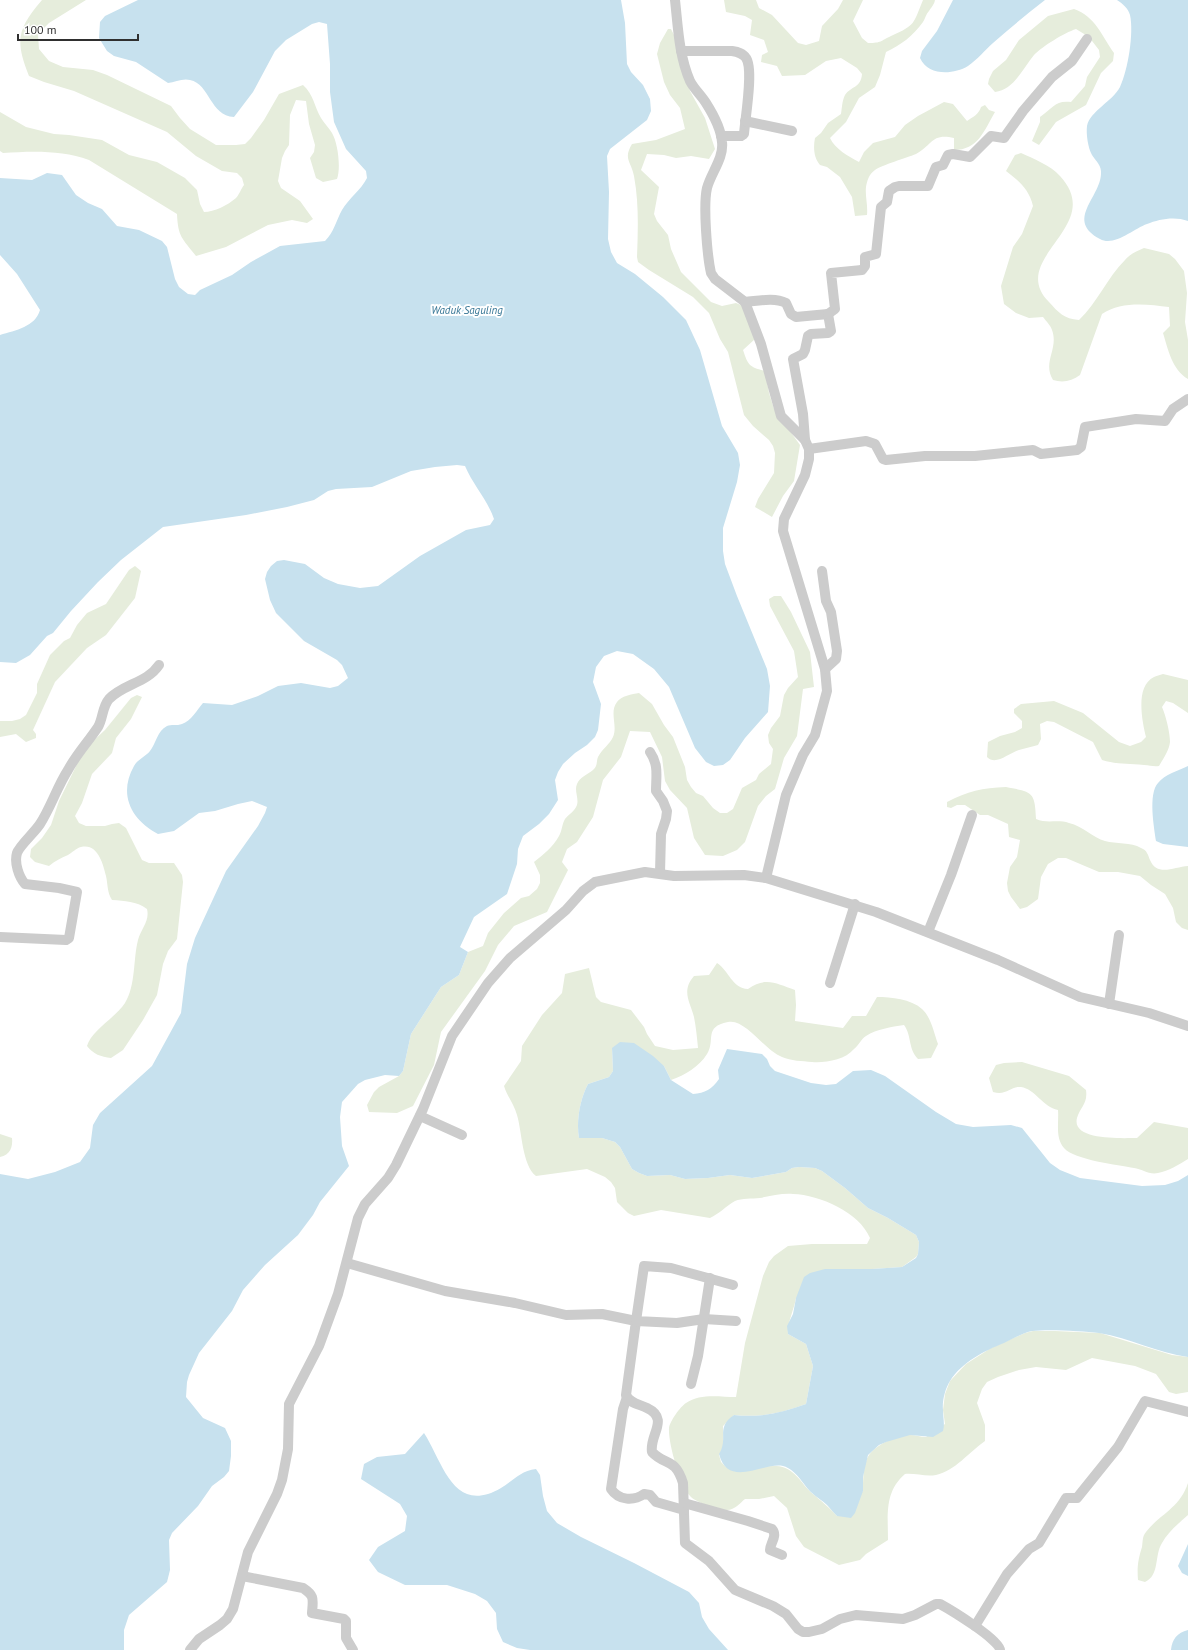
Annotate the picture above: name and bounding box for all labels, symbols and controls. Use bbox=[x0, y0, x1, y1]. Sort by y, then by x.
scale bar bbox=[18, 16, 138, 42]
text: 100 m bbox=[24, 22, 57, 37]
water label: Waduk Saguling bbox=[431, 303, 503, 317]

